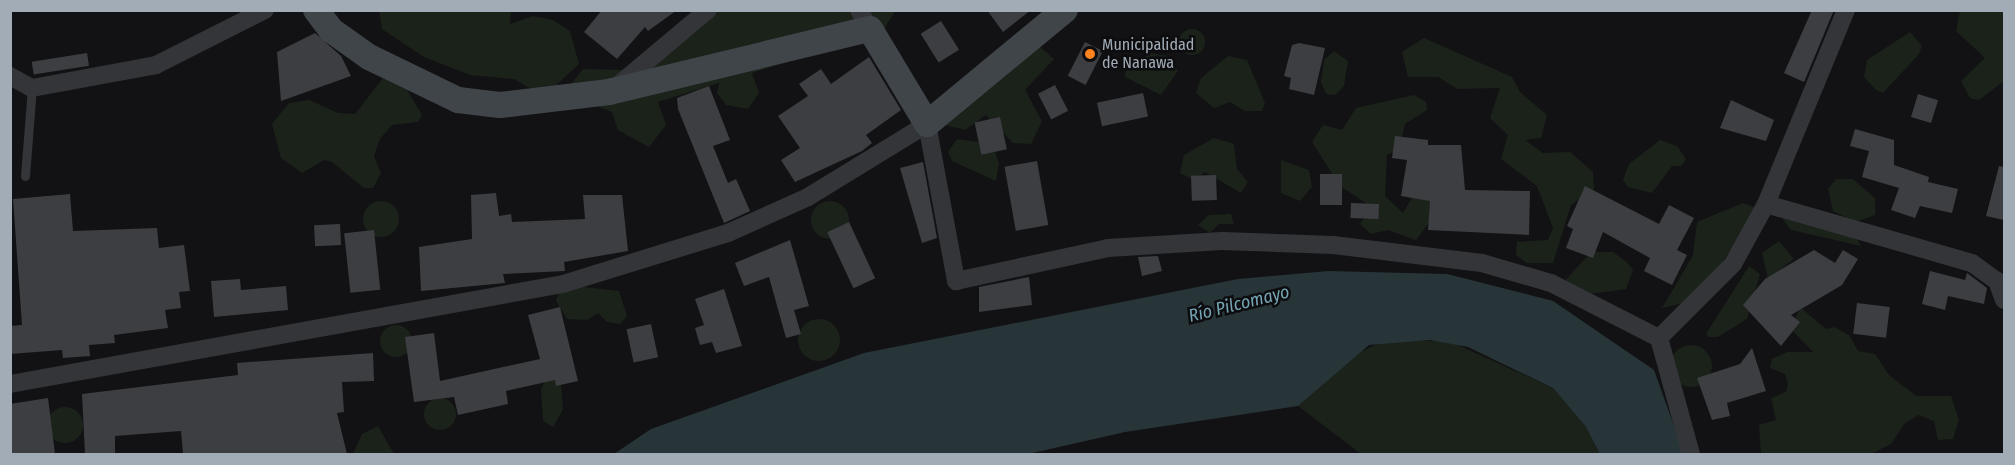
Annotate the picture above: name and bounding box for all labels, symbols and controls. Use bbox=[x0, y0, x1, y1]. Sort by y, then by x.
place label: Municipalidad de Nanawa bbox=[1102, 35, 1194, 73]
marker: Municipalidad de Nanawa bbox=[1083, 47, 1097, 61]
water label: Río Pilcomayo bbox=[1186, 281, 1292, 327]

